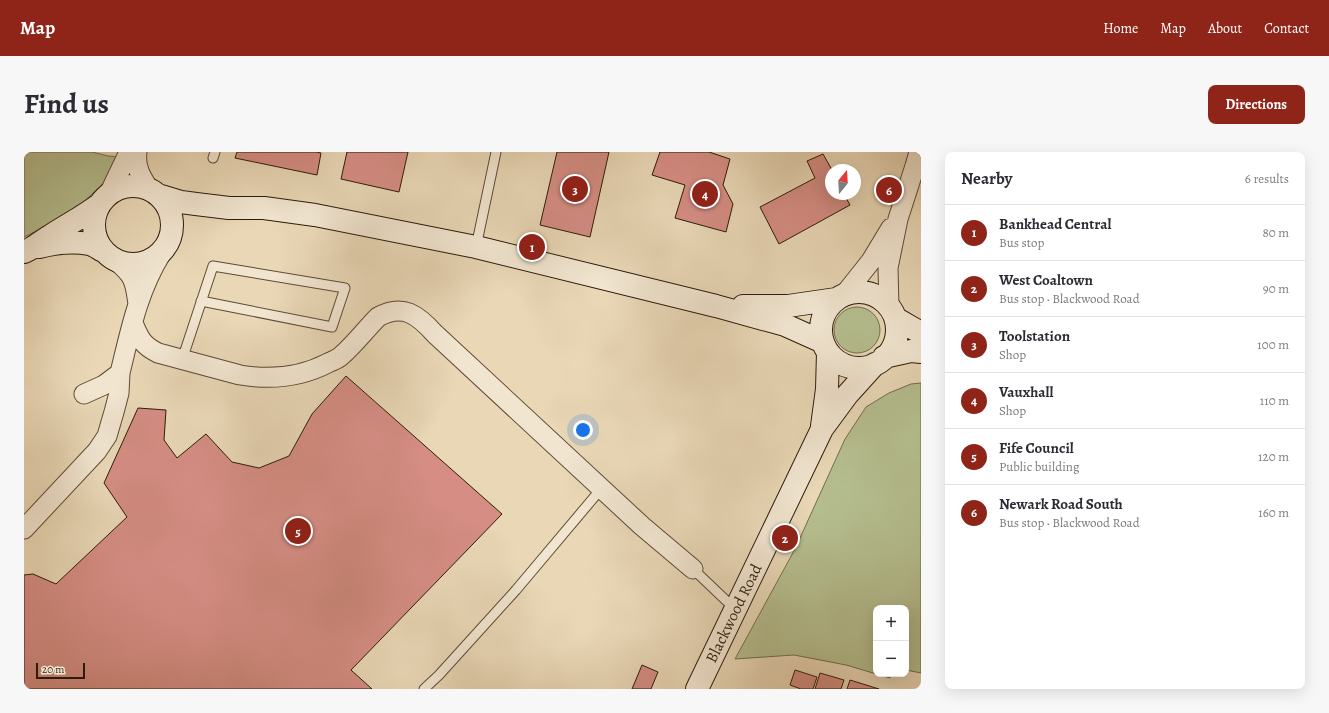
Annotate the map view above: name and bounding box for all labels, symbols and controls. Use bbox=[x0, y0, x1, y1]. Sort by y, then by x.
text: Map bbox=[20, 15, 55, 41]
text: Home bbox=[1103, 19, 1138, 38]
text: Map bbox=[1160, 19, 1186, 38]
text: About bbox=[1208, 19, 1242, 38]
text: Contact bbox=[1264, 19, 1309, 38]
text: Find us bbox=[24, 85, 109, 123]
button: Directions bbox=[1208, 85, 1305, 124]
north arrow bbox=[825, 164, 861, 200]
text: Nearby bbox=[961, 167, 1012, 190]
text: 6 results bbox=[1245, 170, 1289, 187]
pin: 3 bbox=[562, 174, 588, 204]
pin: 6 bbox=[876, 175, 902, 205]
pin: 4 bbox=[692, 179, 718, 209]
text: Bankhead Central bbox=[999, 214, 1111, 234]
text: 1 bbox=[972, 224, 976, 241]
text: 80 m bbox=[1262, 224, 1289, 241]
pin: 1 bbox=[519, 232, 545, 262]
text: Bus stop bbox=[999, 234, 1044, 251]
text: West Coaltown bbox=[999, 270, 1093, 290]
text: 2 bbox=[971, 280, 977, 297]
text: 90 m bbox=[1263, 280, 1289, 297]
text: Bus stop · Blackwood Road bbox=[999, 290, 1140, 307]
text: Toolstation bbox=[999, 326, 1070, 346]
text: 3 bbox=[971, 336, 977, 353]
text: 100 m bbox=[1257, 336, 1289, 353]
text: Shop bbox=[999, 346, 1026, 363]
text: Vauxhall bbox=[999, 382, 1053, 402]
text: 4 bbox=[971, 392, 977, 409]
text: 110 m bbox=[1260, 392, 1289, 409]
text: Shop bbox=[999, 402, 1026, 419]
your location bbox=[573, 420, 593, 440]
text: Fife Council bbox=[999, 438, 1074, 458]
text: 5 bbox=[971, 448, 977, 465]
text: 120 m bbox=[1258, 448, 1289, 465]
text: Public building bbox=[999, 458, 1079, 475]
text: Newark Road South bbox=[999, 494, 1123, 514]
text: 6 bbox=[971, 504, 977, 521]
text: 160 m bbox=[1258, 504, 1289, 521]
text: Bus stop · Blackwood Road bbox=[999, 514, 1140, 531]
pin: 5 bbox=[285, 516, 311, 546]
pin: 2 bbox=[772, 523, 798, 553]
street label: Blackwood Road bbox=[700, 560, 768, 667]
map controls bbox=[873, 605, 909, 677]
button: + bbox=[873, 605, 909, 641]
button: − bbox=[873, 641, 909, 677]
scale bar bbox=[36, 661, 85, 680]
text: 20 m bbox=[42, 662, 64, 677]

